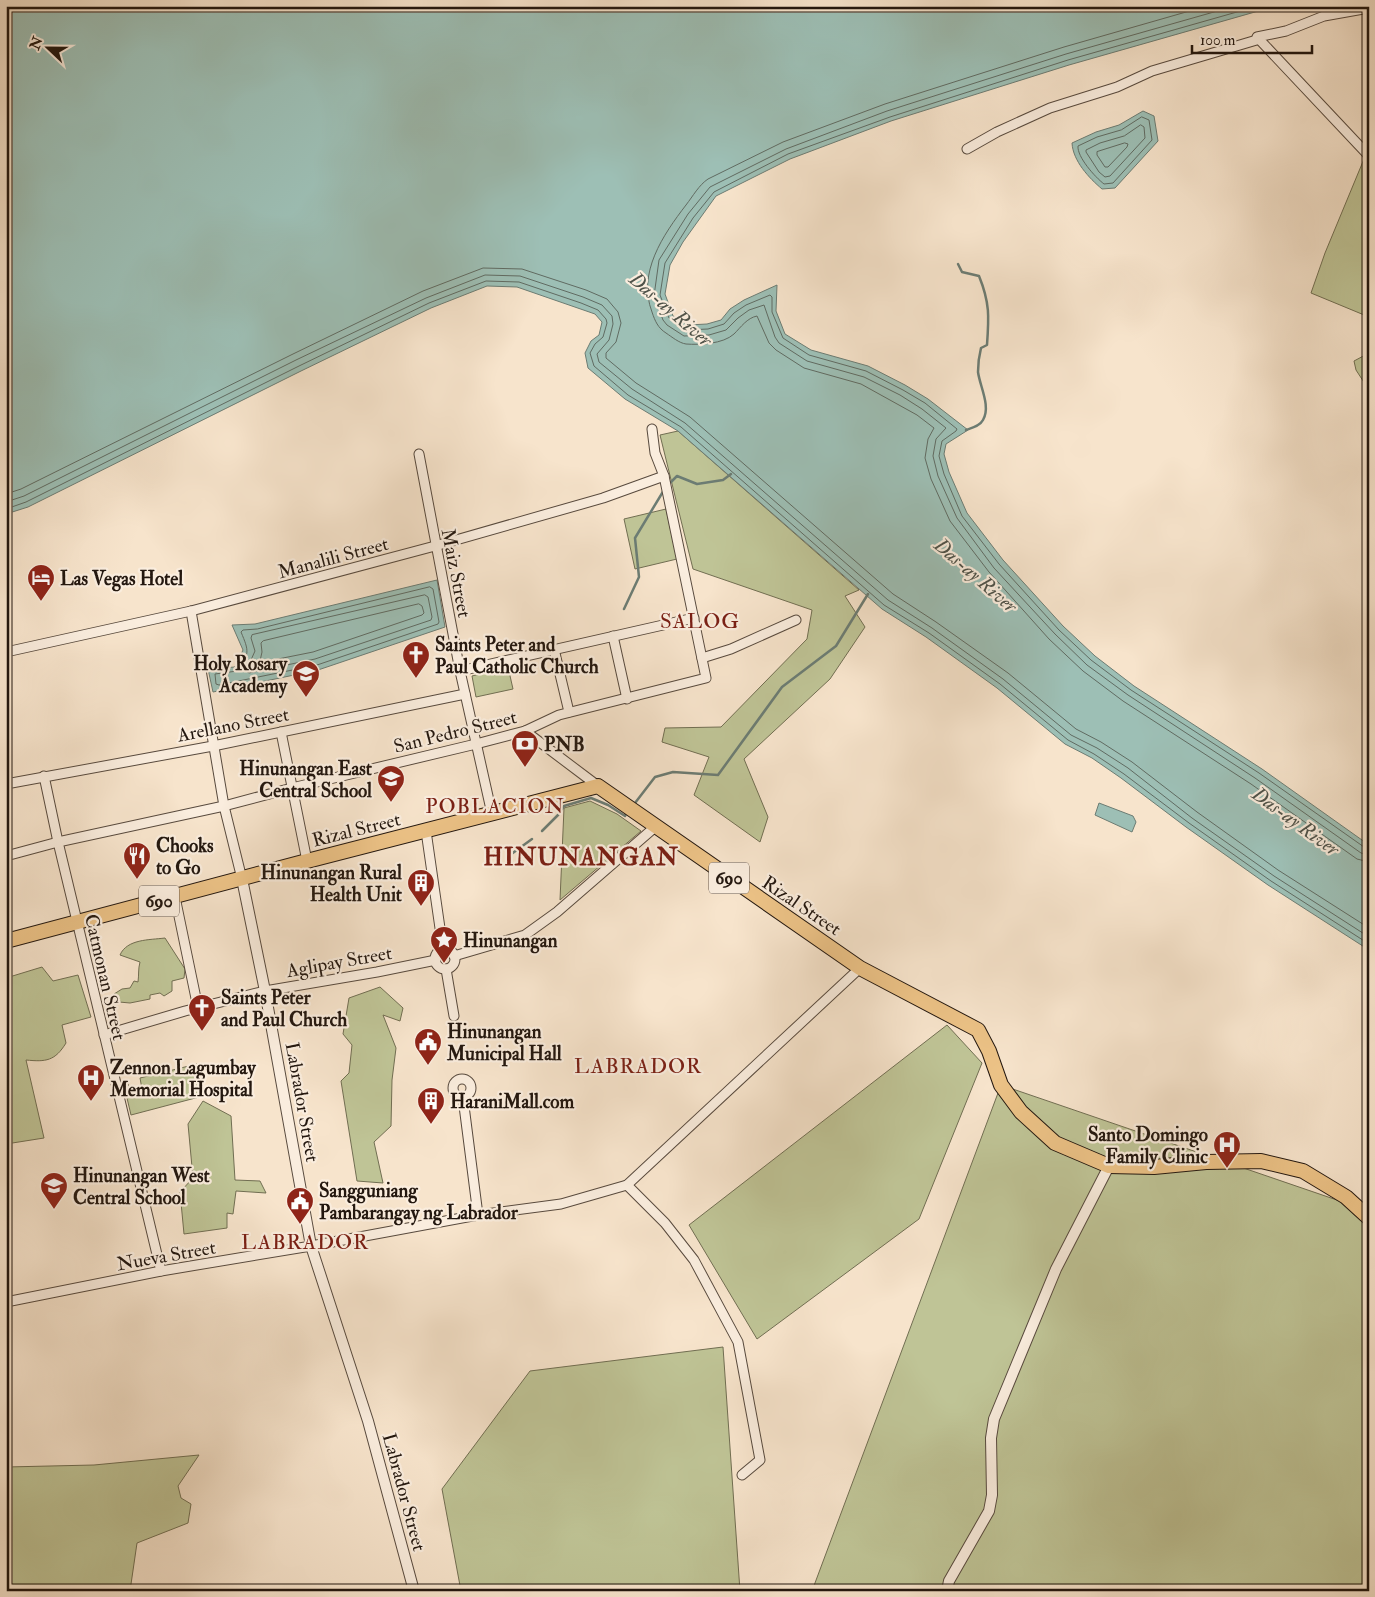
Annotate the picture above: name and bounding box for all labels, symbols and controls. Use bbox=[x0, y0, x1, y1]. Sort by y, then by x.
north arrow bbox=[22, 22, 72, 72]
scale bar bbox=[1192, 22, 1312, 54]
text: 100 m bbox=[1200, 31, 1236, 50]
text: N bbox=[26, 34, 47, 53]
water label: Das-ay River bbox=[623, 266, 718, 353]
street label: Maiz Street bbox=[436, 527, 476, 620]
street label: Manalili Street bbox=[275, 532, 391, 584]
water label: Das-ay River bbox=[928, 532, 1023, 619]
hotel icon: Las Vegas Hotel bbox=[26, 563, 56, 602]
place label: Las Vegas Hotel bbox=[60, 567, 183, 592]
district label: SALOG bbox=[660, 608, 740, 635]
place label: Saints Peter and Paul Catholic Church bbox=[435, 633, 599, 679]
church icon: Saints Peter and Paul Catholic Church bbox=[401, 640, 431, 679]
place label: Holy Rosary Academy bbox=[193, 652, 288, 699]
school or university icon: Holy Rosary Academy bbox=[291, 659, 321, 698]
street label: Arellano Street bbox=[174, 702, 291, 748]
street label: San Pedro Street bbox=[391, 705, 519, 759]
bank icon: PNB bbox=[510, 729, 540, 768]
place label: PNB bbox=[544, 733, 585, 757]
place label: Hinunangan East Central School bbox=[239, 757, 373, 803]
school or university icon: Hinunangan East Central School bbox=[376, 764, 406, 803]
water label: Das-ay River bbox=[1246, 781, 1345, 862]
district label: POBLACION bbox=[425, 793, 565, 820]
street label: Rizal Street bbox=[310, 807, 403, 853]
place label: Chooks to Go bbox=[156, 834, 214, 880]
restaurant icon: Chooks to Go bbox=[122, 841, 152, 880]
district label: HINUNANGAN bbox=[483, 842, 679, 873]
place label: Hinunangan Rural Health Unit bbox=[261, 861, 403, 907]
road number: 690 bbox=[709, 862, 749, 894]
building icon: Hinunangan Rural Health Unit bbox=[406, 868, 436, 907]
street label: Rizal Street bbox=[757, 871, 846, 941]
road number: 690 bbox=[139, 886, 179, 916]
street label: Catmonan Street bbox=[79, 912, 131, 1043]
place icon: Hinunangan bbox=[429, 925, 459, 964]
place label: Hinunangan bbox=[463, 929, 558, 954]
street label: Aglipay Street bbox=[284, 941, 394, 984]
place label: Saints Peter and Paul Church bbox=[221, 986, 347, 1032]
church icon: Saints Peter and Paul Church bbox=[187, 993, 217, 1032]
place label: Hinunangan Municipal Hall bbox=[446, 1020, 562, 1067]
public building icon: Hinunangan Municipal Hall bbox=[413, 1027, 443, 1066]
street label: Labrador Street bbox=[280, 1040, 324, 1164]
district label: LABRADOR bbox=[574, 1053, 702, 1080]
place label: Zennon Lagumbay Memorial Hospital bbox=[109, 1056, 256, 1103]
hospital icon: Zennon Lagumbay Memorial Hospital bbox=[76, 1063, 106, 1102]
building icon: HaraniMall.com bbox=[416, 1086, 446, 1125]
place label: HaraniMall.com bbox=[450, 1090, 574, 1114]
place label: Santo Domingo Family Clinic bbox=[1088, 1123, 1208, 1170]
hospital icon: Santo Domingo Family Clinic bbox=[1212, 1130, 1242, 1169]
place label: Hinunangan West Central School bbox=[73, 1164, 211, 1210]
school or university icon: Hinunangan West Central School bbox=[39, 1171, 69, 1210]
place label: Sangguniang Pambarangay ng Labrador bbox=[319, 1179, 519, 1226]
public building icon: Sangguniang Pambarangay ng Labrador bbox=[285, 1186, 315, 1225]
district label: LABRADOR bbox=[241, 1229, 369, 1256]
street label: Nueva Street bbox=[115, 1235, 218, 1276]
street label: Labrador Street bbox=[377, 1431, 431, 1554]

